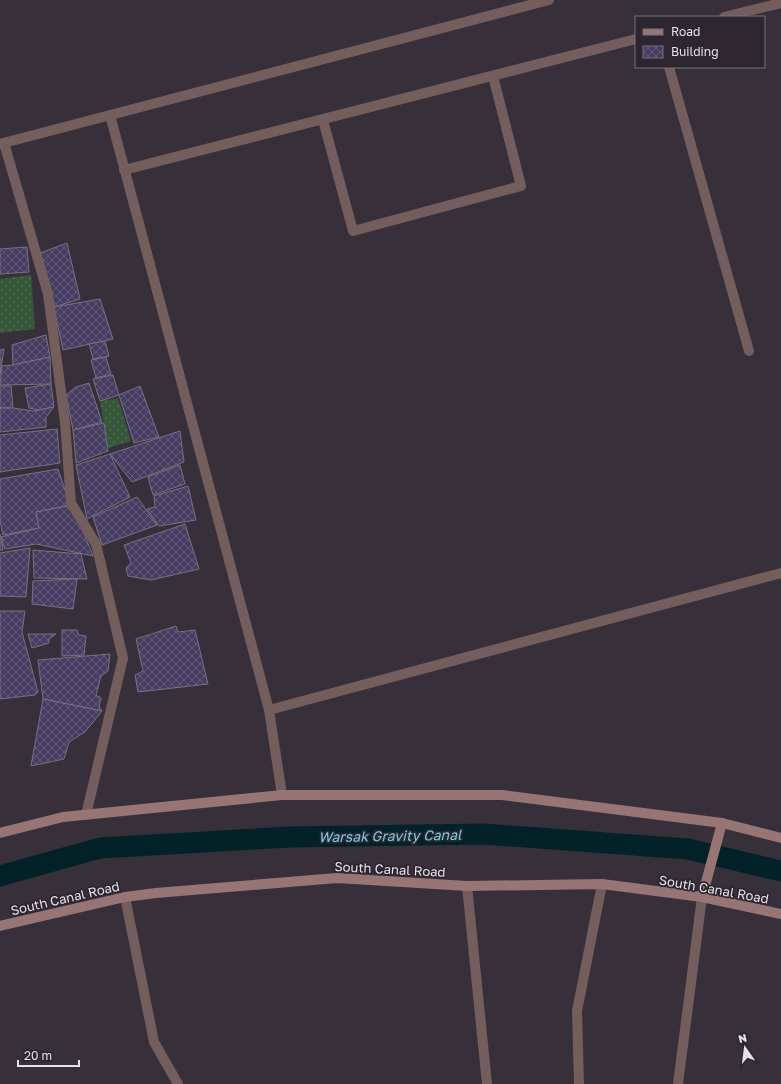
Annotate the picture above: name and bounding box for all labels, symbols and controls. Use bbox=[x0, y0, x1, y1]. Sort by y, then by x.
legend bbox=[635, 16, 765, 68]
text: Road bbox=[671, 24, 700, 39]
text: Building bbox=[671, 44, 719, 59]
water label: Warsak Gravity Canal bbox=[318, 826, 462, 845]
street label: South Canal Road bbox=[334, 858, 446, 880]
street label: South Canal Road bbox=[658, 871, 770, 907]
street label: South Canal Road bbox=[9, 878, 121, 918]
north arrow bbox=[725, 1028, 765, 1068]
text: N bbox=[737, 1030, 748, 1045]
scale bar bbox=[18, 1042, 79, 1068]
text: 20 m bbox=[24, 1048, 52, 1063]

